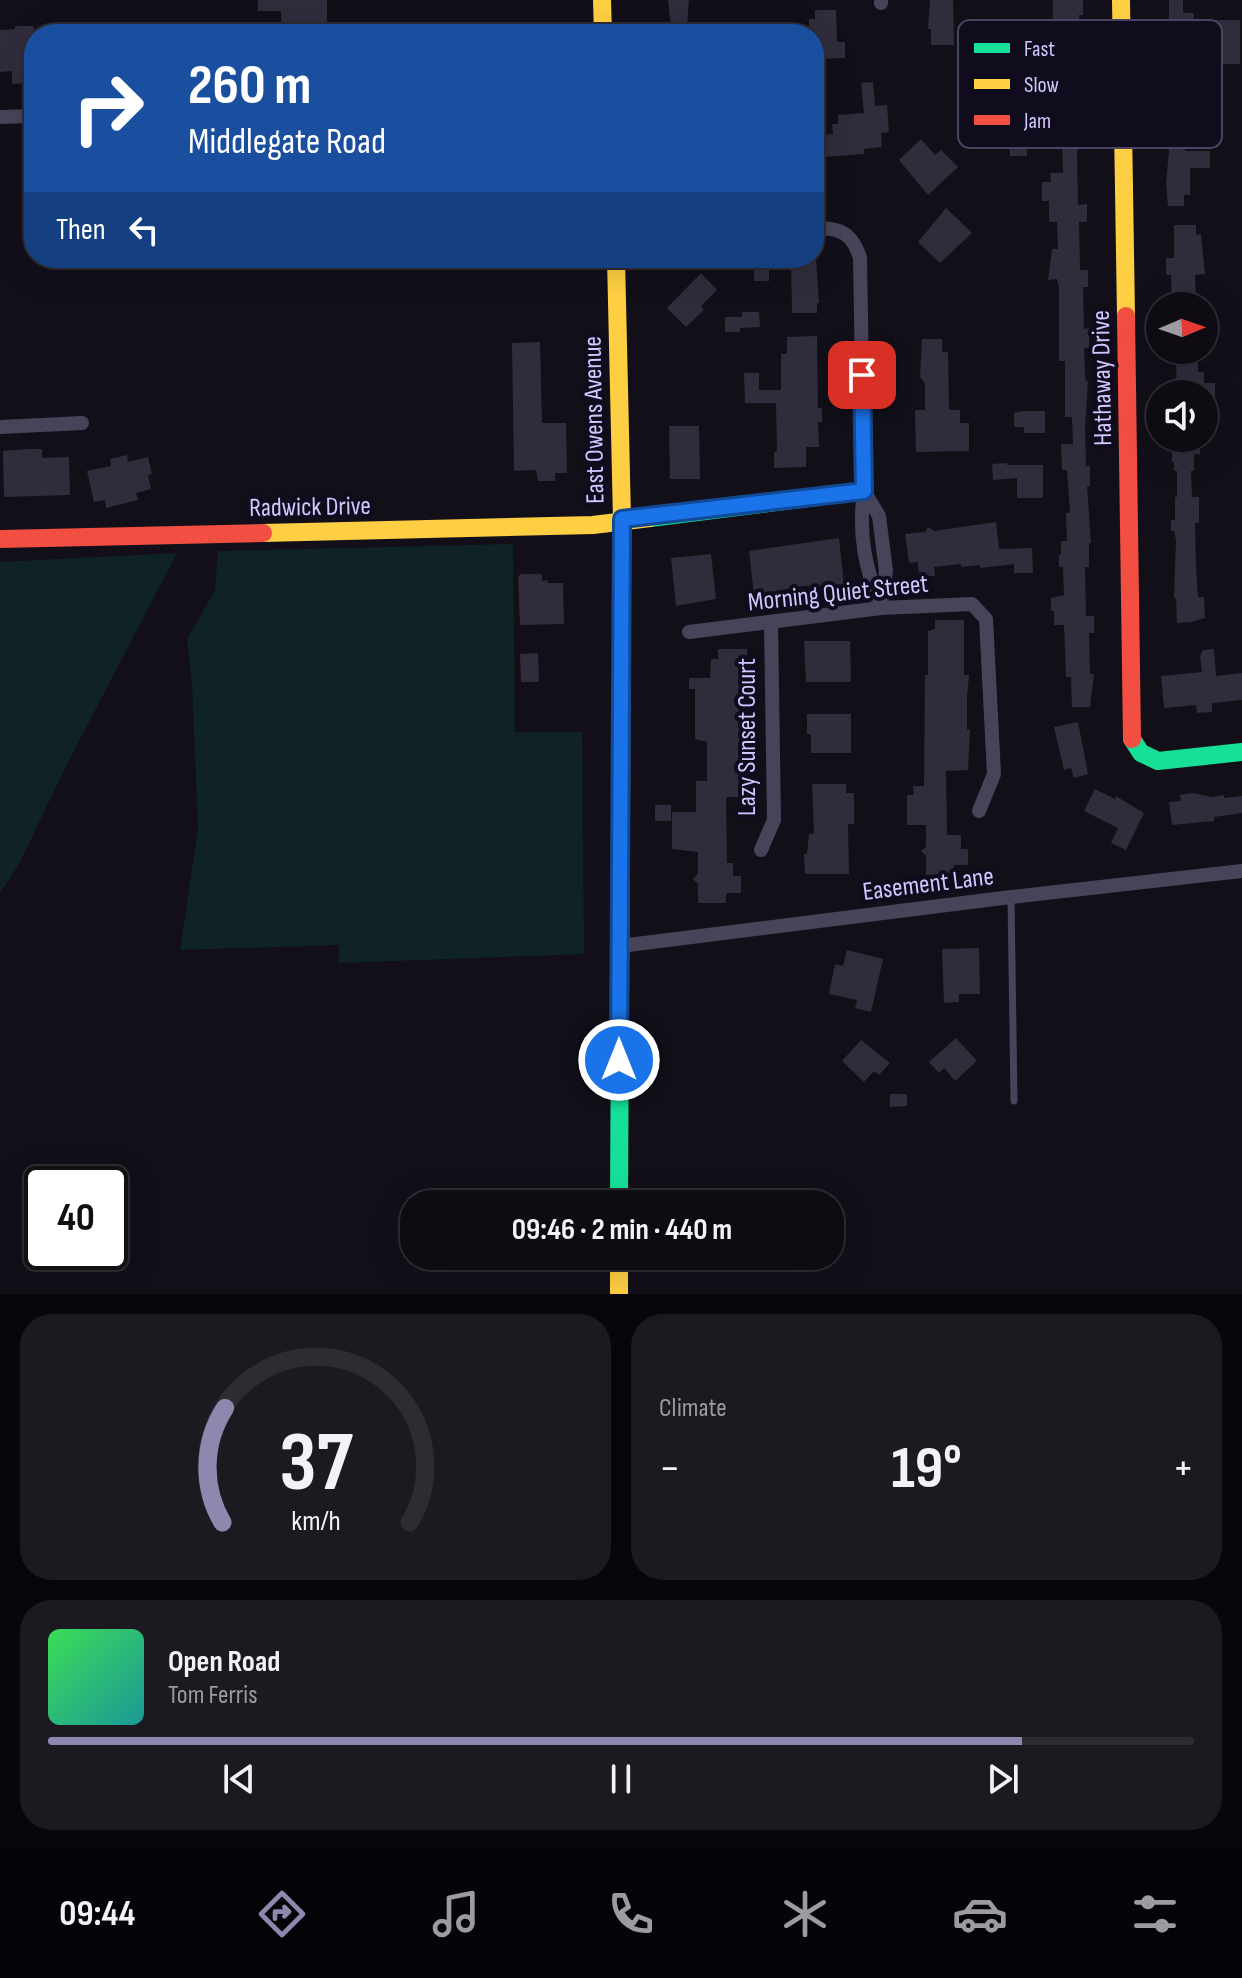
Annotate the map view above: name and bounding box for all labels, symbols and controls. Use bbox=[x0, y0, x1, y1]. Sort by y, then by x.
legend bbox=[958, 20, 1222, 148]
text: Fast bbox=[1024, 36, 1055, 63]
text: 260 m bbox=[188, 53, 311, 120]
icon: right bbox=[56, 56, 160, 160]
text: Slow bbox=[1024, 72, 1059, 99]
text: Jam bbox=[1023, 108, 1051, 135]
text: Middlegate Road bbox=[188, 121, 386, 164]
icon: left bbox=[122, 208, 166, 252]
text: Then bbox=[56, 212, 106, 248]
north arrow bbox=[1146, 292, 1218, 364]
map controls bbox=[1146, 292, 1218, 452]
street label: Hathaway Drive bbox=[1086, 310, 1119, 446]
street label: East Owens Avenue bbox=[578, 336, 611, 504]
pin bbox=[828, 341, 896, 409]
icon: arrive bbox=[840, 353, 884, 397]
button: sound bbox=[1146, 380, 1218, 452]
street label: Radwick Drive bbox=[249, 491, 371, 524]
street label: Morning Quiet Street bbox=[746, 569, 930, 618]
street label: Lazy Sunset Court bbox=[732, 658, 763, 816]
street label: Easement Lane bbox=[861, 861, 996, 908]
position arrow bbox=[577, 1018, 661, 1102]
speed limit sign: 40 bbox=[24, 1166, 128, 1270]
text: 09:46 · 2 min · 440 m bbox=[512, 1212, 732, 1248]
text: Climate bbox=[659, 1393, 727, 1424]
text: 37 bbox=[279, 1414, 353, 1514]
text: 19° bbox=[891, 1433, 962, 1505]
text: − bbox=[659, 1442, 681, 1495]
text: + bbox=[1172, 1442, 1194, 1495]
text: km/h bbox=[291, 1504, 340, 1539]
text: Open Road bbox=[168, 1644, 280, 1680]
text: Tom Ferris bbox=[168, 1680, 258, 1711]
icon: previous bbox=[217, 1757, 261, 1801]
icon: pause bbox=[599, 1757, 643, 1801]
icon: next bbox=[981, 1757, 1025, 1801]
icon: directions bbox=[254, 1886, 310, 1942]
icon: music bbox=[428, 1886, 484, 1942]
icon: phone bbox=[603, 1886, 659, 1942]
icon: climate bbox=[777, 1886, 833, 1942]
icon: car bbox=[952, 1886, 1008, 1942]
icon: filters bbox=[1127, 1886, 1183, 1942]
text: 09:44 bbox=[59, 1893, 135, 1936]

